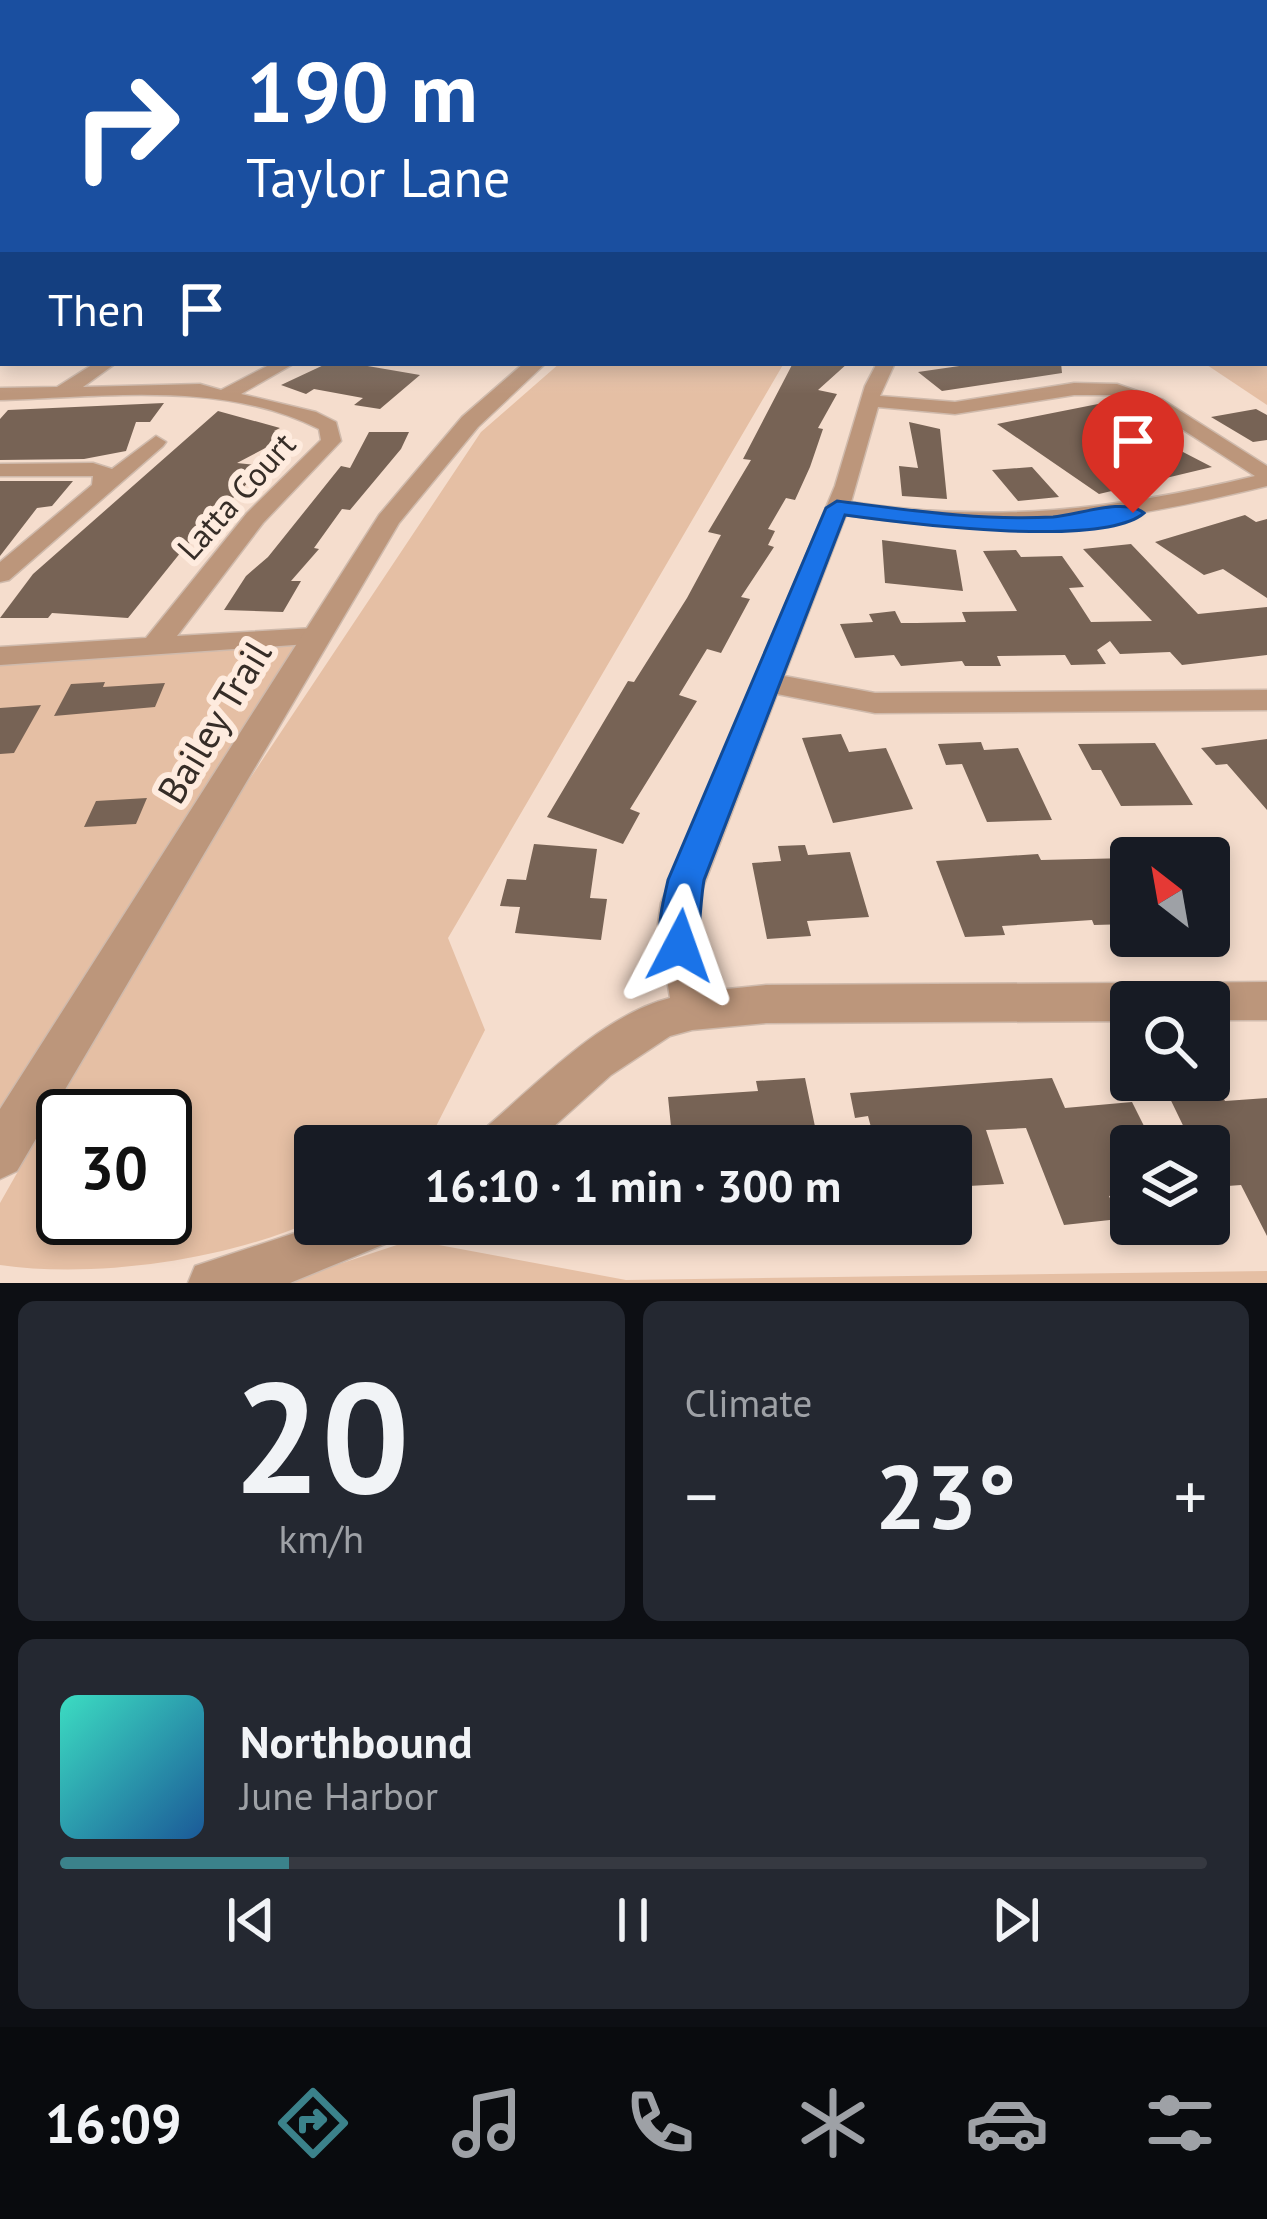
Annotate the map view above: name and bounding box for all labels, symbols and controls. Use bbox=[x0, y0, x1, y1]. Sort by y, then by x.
text: 190 m bbox=[246, 36, 478, 145]
icon: right bbox=[48, 48, 204, 204]
text: Taylor Lane bbox=[246, 142, 510, 212]
icon: arrive bbox=[169, 276, 235, 342]
text: Then bbox=[48, 280, 145, 338]
pin bbox=[1082, 390, 1184, 513]
icon: arrive bbox=[1100, 408, 1166, 474]
street label: Latta Court bbox=[167, 423, 304, 568]
street label: Bailey Trail bbox=[145, 631, 282, 812]
north arrow bbox=[1110, 837, 1230, 957]
map controls bbox=[1110, 837, 1230, 1245]
position arrow bbox=[617, 883, 743, 1009]
button: search bbox=[1110, 981, 1230, 1101]
speed limit sign: 30 bbox=[36, 1089, 192, 1245]
button: layers bbox=[1110, 1125, 1230, 1245]
text: 16:10 · 1 min · 300 m bbox=[425, 1156, 841, 1214]
text: 20 bbox=[233, 1334, 410, 1536]
text: Climate bbox=[685, 1377, 812, 1428]
text: 23° bbox=[875, 1437, 1016, 1554]
text: − bbox=[685, 1453, 718, 1538]
text: + bbox=[1174, 1453, 1207, 1538]
text: km/h bbox=[279, 1513, 364, 1564]
text: Northbound bbox=[240, 1712, 472, 1770]
text: June Harbor bbox=[240, 1770, 438, 1821]
icon: previous bbox=[218, 1887, 284, 1953]
icon: pause bbox=[600, 1887, 666, 1953]
icon: next bbox=[983, 1887, 1049, 1953]
icon: directions bbox=[271, 2081, 355, 2165]
icon: music bbox=[445, 2081, 529, 2165]
icon: phone bbox=[618, 2081, 702, 2165]
icon: climate bbox=[791, 2081, 875, 2165]
icon: car bbox=[965, 2081, 1049, 2165]
icon: filters bbox=[1138, 2081, 1222, 2165]
text: 16:09 bbox=[45, 2088, 182, 2158]

